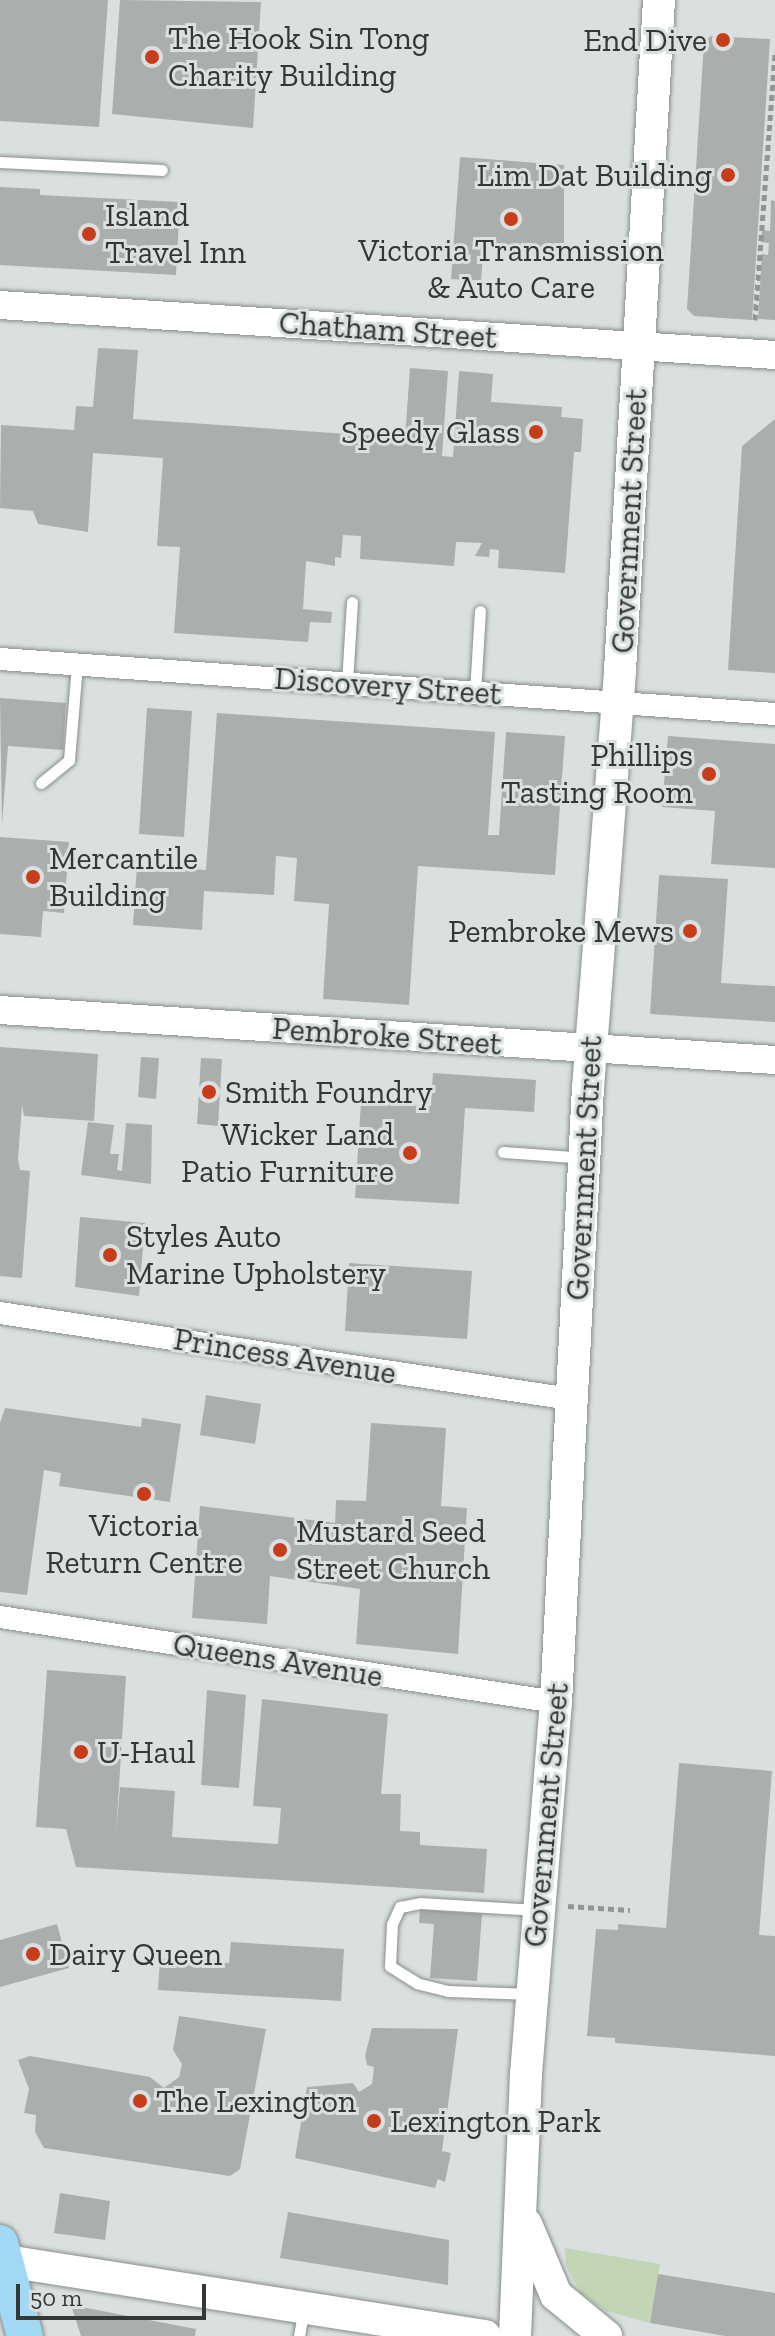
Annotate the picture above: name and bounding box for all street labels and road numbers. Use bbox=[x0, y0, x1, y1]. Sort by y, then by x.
street label: Chatham Street bbox=[278, 303, 498, 357]
street label: Government Street bbox=[603, 388, 655, 654]
street label: Discovery Street bbox=[273, 659, 503, 713]
street label: Pembroke Street bbox=[271, 1009, 503, 1063]
street label: Government Street bbox=[558, 1035, 610, 1301]
street label: Princess Avenue bbox=[171, 1319, 399, 1393]
street label: Queens Avenue bbox=[170, 1624, 386, 1696]
street label: Government Street bbox=[515, 1681, 577, 1949]

